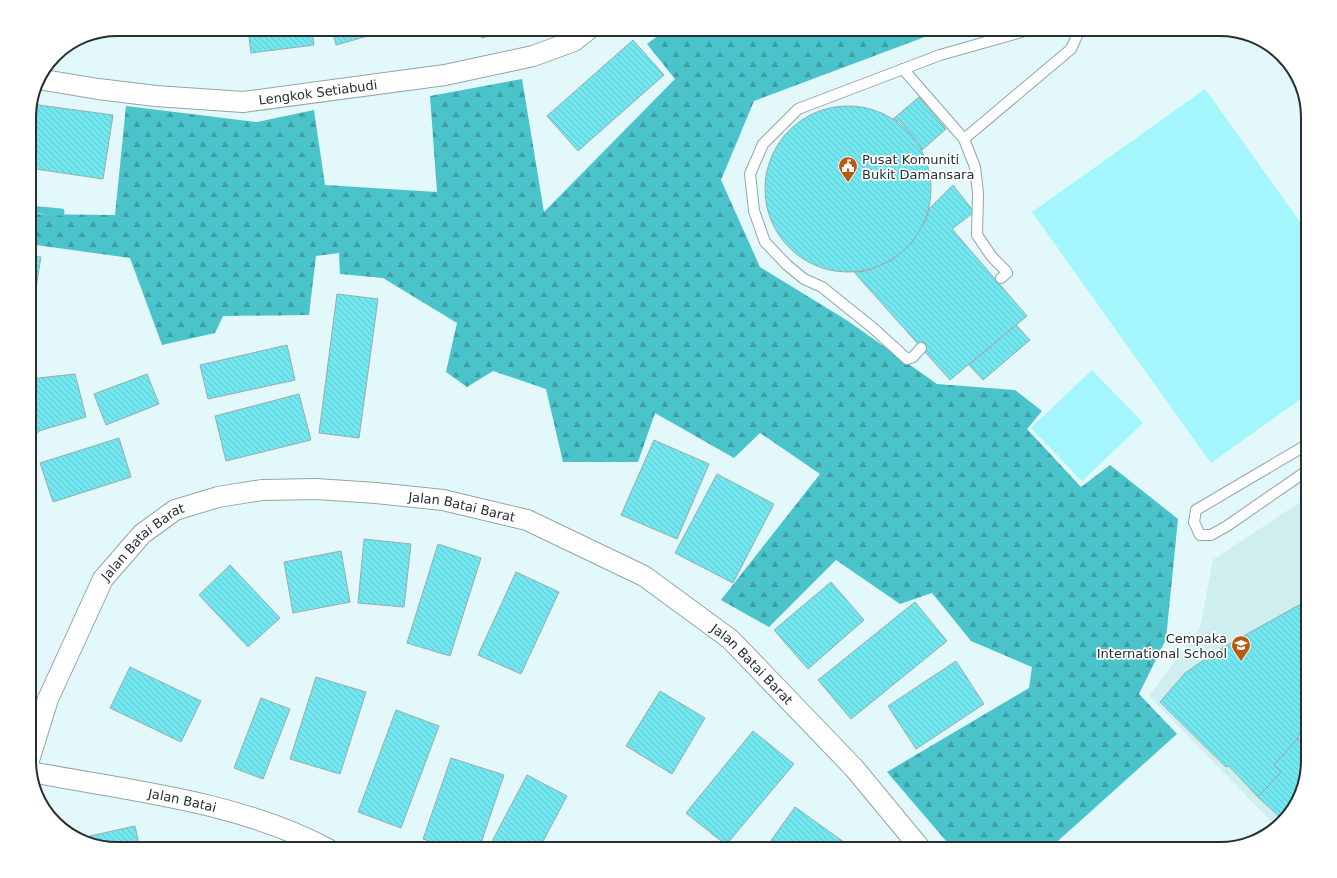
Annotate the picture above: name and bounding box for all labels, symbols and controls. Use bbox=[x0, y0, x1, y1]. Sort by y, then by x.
street label: Lengkok Setiabudi bbox=[258, 77, 378, 107]
place label: Pusat Komuniti Bukit Damansara bbox=[862, 152, 974, 182]
public building icon: Pusat Komuniti Bukit Damansara bbox=[837, 155, 859, 183]
street label: Jalan Batai Barat bbox=[407, 489, 517, 524]
street label: Jalan Batai Barat bbox=[97, 500, 186, 584]
street label: Jalan Batai Barat bbox=[708, 620, 796, 707]
place label: Cempaka International School bbox=[1097, 631, 1227, 661]
school or university icon: Cempaka International School bbox=[1230, 634, 1252, 662]
street label: Jalan Batai bbox=[146, 785, 218, 815]

